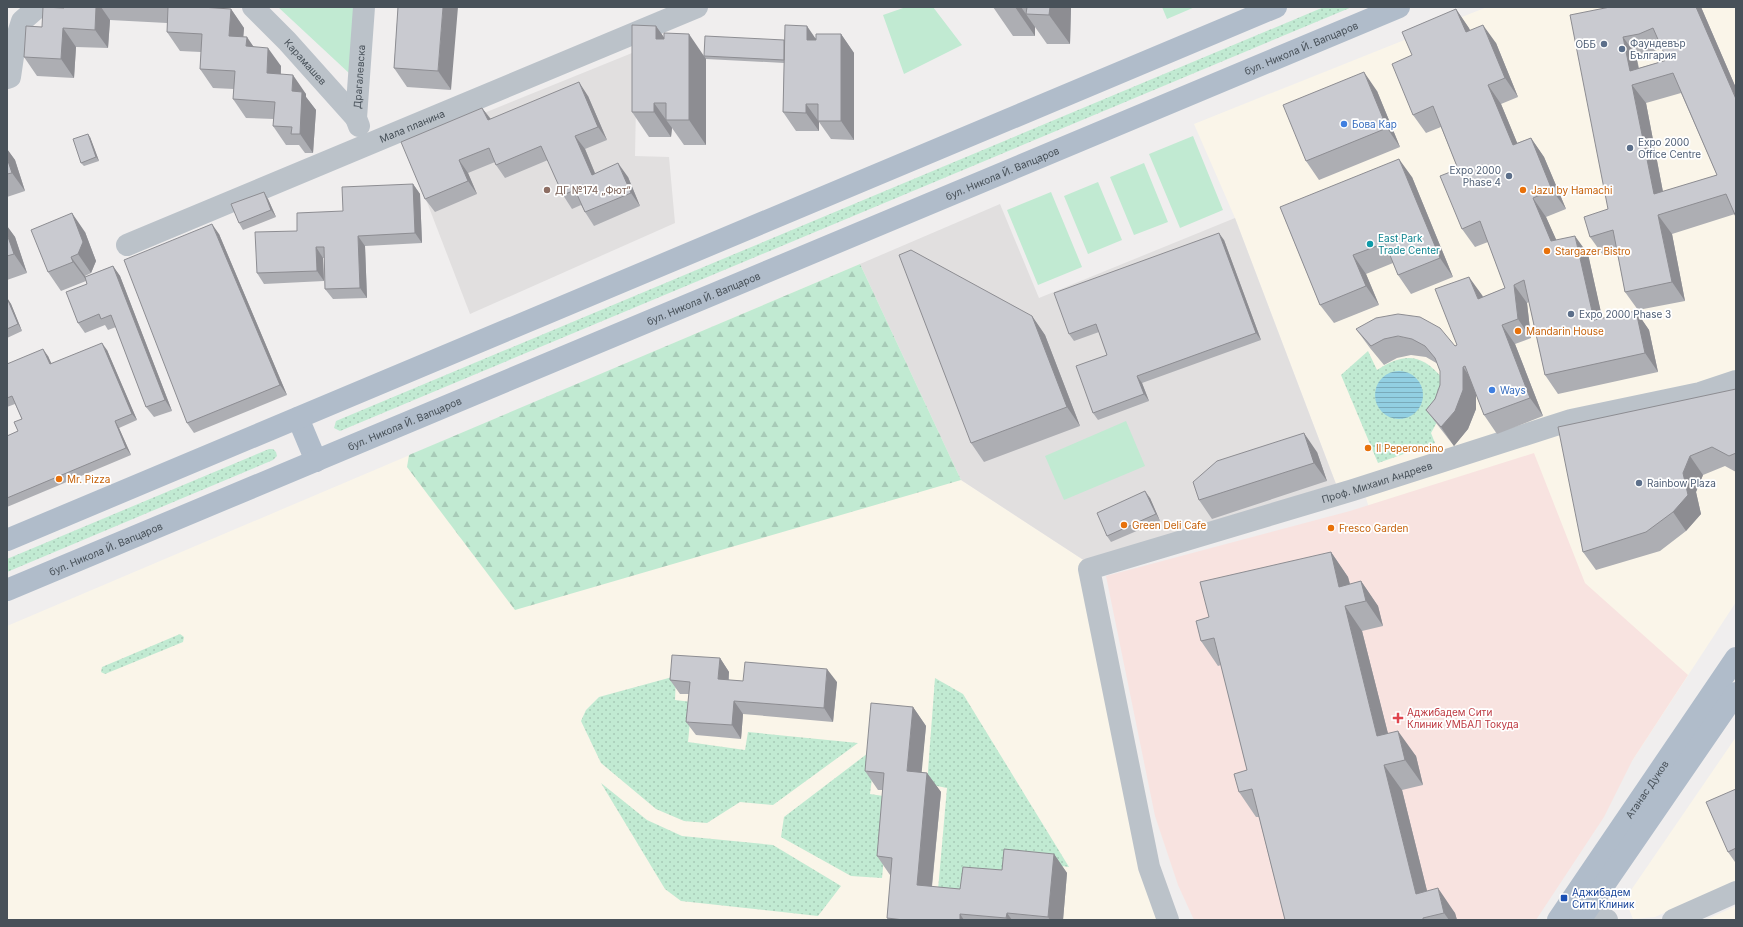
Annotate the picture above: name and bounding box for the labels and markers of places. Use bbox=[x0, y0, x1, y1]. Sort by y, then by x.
place label: Фаундевър България bbox=[1630, 37, 1686, 61]
place label: ОББ bbox=[1575, 38, 1596, 50]
marker: ОББ bbox=[1599, 39, 1609, 49]
marker: Фаундевър България bbox=[1617, 44, 1627, 54]
place label: Бова Кар bbox=[1352, 118, 1397, 130]
marker: Бова Кар bbox=[1339, 119, 1349, 129]
place label: Expo 2000 Office Centre bbox=[1638, 136, 1701, 160]
marker: Expo 2000 Office Centre bbox=[1625, 143, 1635, 153]
place label: Expo 2000 Phase 4 bbox=[1450, 164, 1501, 188]
marker: Expo 2000 Phase 4 bbox=[1504, 171, 1514, 181]
place label: ДГ №174 „Фют“ bbox=[555, 184, 631, 196]
place label: Jazu by Hamachi bbox=[1531, 184, 1612, 196]
marker: ДГ №174 „Фют“ bbox=[542, 185, 552, 195]
marker: Jazu by Hamachi bbox=[1518, 185, 1528, 195]
place label: East Park Trade Center bbox=[1378, 232, 1440, 256]
marker: East Park Trade Center bbox=[1365, 239, 1375, 249]
place label: Stargazer Bistro bbox=[1555, 245, 1631, 257]
marker: Stargazer Bistro bbox=[1542, 246, 1552, 256]
place label: Expo 2000 Phase 3 bbox=[1579, 308, 1671, 320]
marker: Expo 2000 Phase 3 bbox=[1566, 309, 1576, 319]
place label: Mandarin House bbox=[1526, 325, 1604, 337]
marker: Mandarin House bbox=[1513, 326, 1523, 336]
place label: Ways bbox=[1500, 384, 1526, 396]
marker: Ways bbox=[1487, 385, 1497, 395]
place label: Il Peperoncino bbox=[1376, 442, 1444, 454]
marker: Il Peperoncino bbox=[1363, 443, 1373, 453]
place label: Mr. Pizza bbox=[67, 473, 110, 485]
marker: Mr. Pizza bbox=[54, 474, 64, 484]
place label: Rainbow Plaza bbox=[1647, 477, 1716, 489]
marker: Rainbow Plaza bbox=[1634, 478, 1644, 488]
place label: Green Deli Cafe bbox=[1132, 519, 1206, 531]
marker: Green Deli Cafe bbox=[1119, 520, 1129, 530]
place label: Fresco Garden bbox=[1339, 522, 1408, 534]
marker: Fresco Garden bbox=[1326, 523, 1336, 533]
place label: Аджибадем Сити Клиник УМБАЛ Токуда bbox=[1407, 706, 1519, 730]
marker: Аджибадем Сити Клиник УМБАЛ Токуда bbox=[1392, 712, 1404, 724]
place label: Аджибадем Сити Клиник bbox=[1572, 886, 1635, 910]
marker: Аджибадем Сити Клиник bbox=[1559, 893, 1569, 903]

